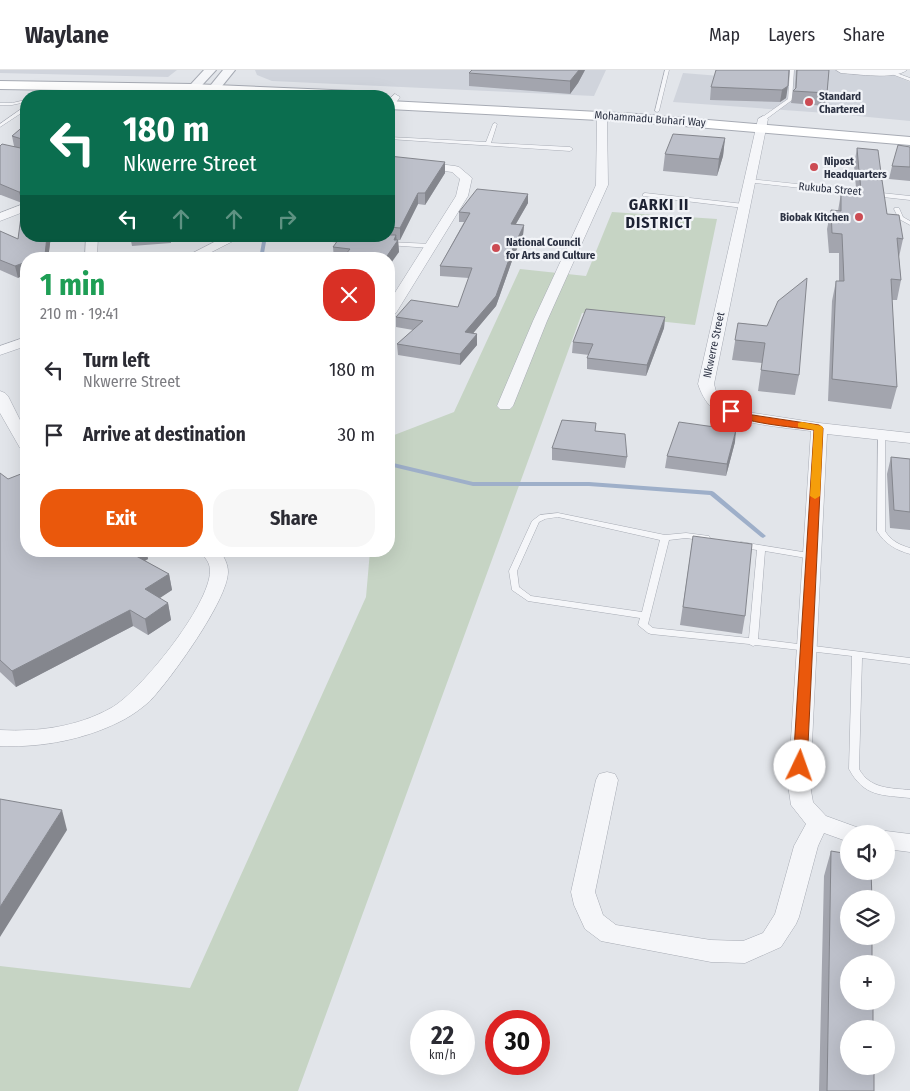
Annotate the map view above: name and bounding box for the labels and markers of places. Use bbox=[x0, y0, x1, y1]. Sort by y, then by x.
place label: Standard Chartered bbox=[819, 90, 864, 116]
marker: Standard Chartered bbox=[803, 96, 815, 108]
place label: Nipost Headquarters bbox=[824, 155, 887, 181]
marker: Nipost Headquarters bbox=[808, 161, 820, 173]
place label: Biobak Kitchen bbox=[780, 211, 849, 224]
marker: Biobak Kitchen bbox=[853, 211, 865, 223]
place label: National Council for Arts and Culture bbox=[506, 236, 596, 262]
marker: National Council for Arts and Culture bbox=[490, 242, 502, 254]
pin bbox=[710, 390, 752, 432]

